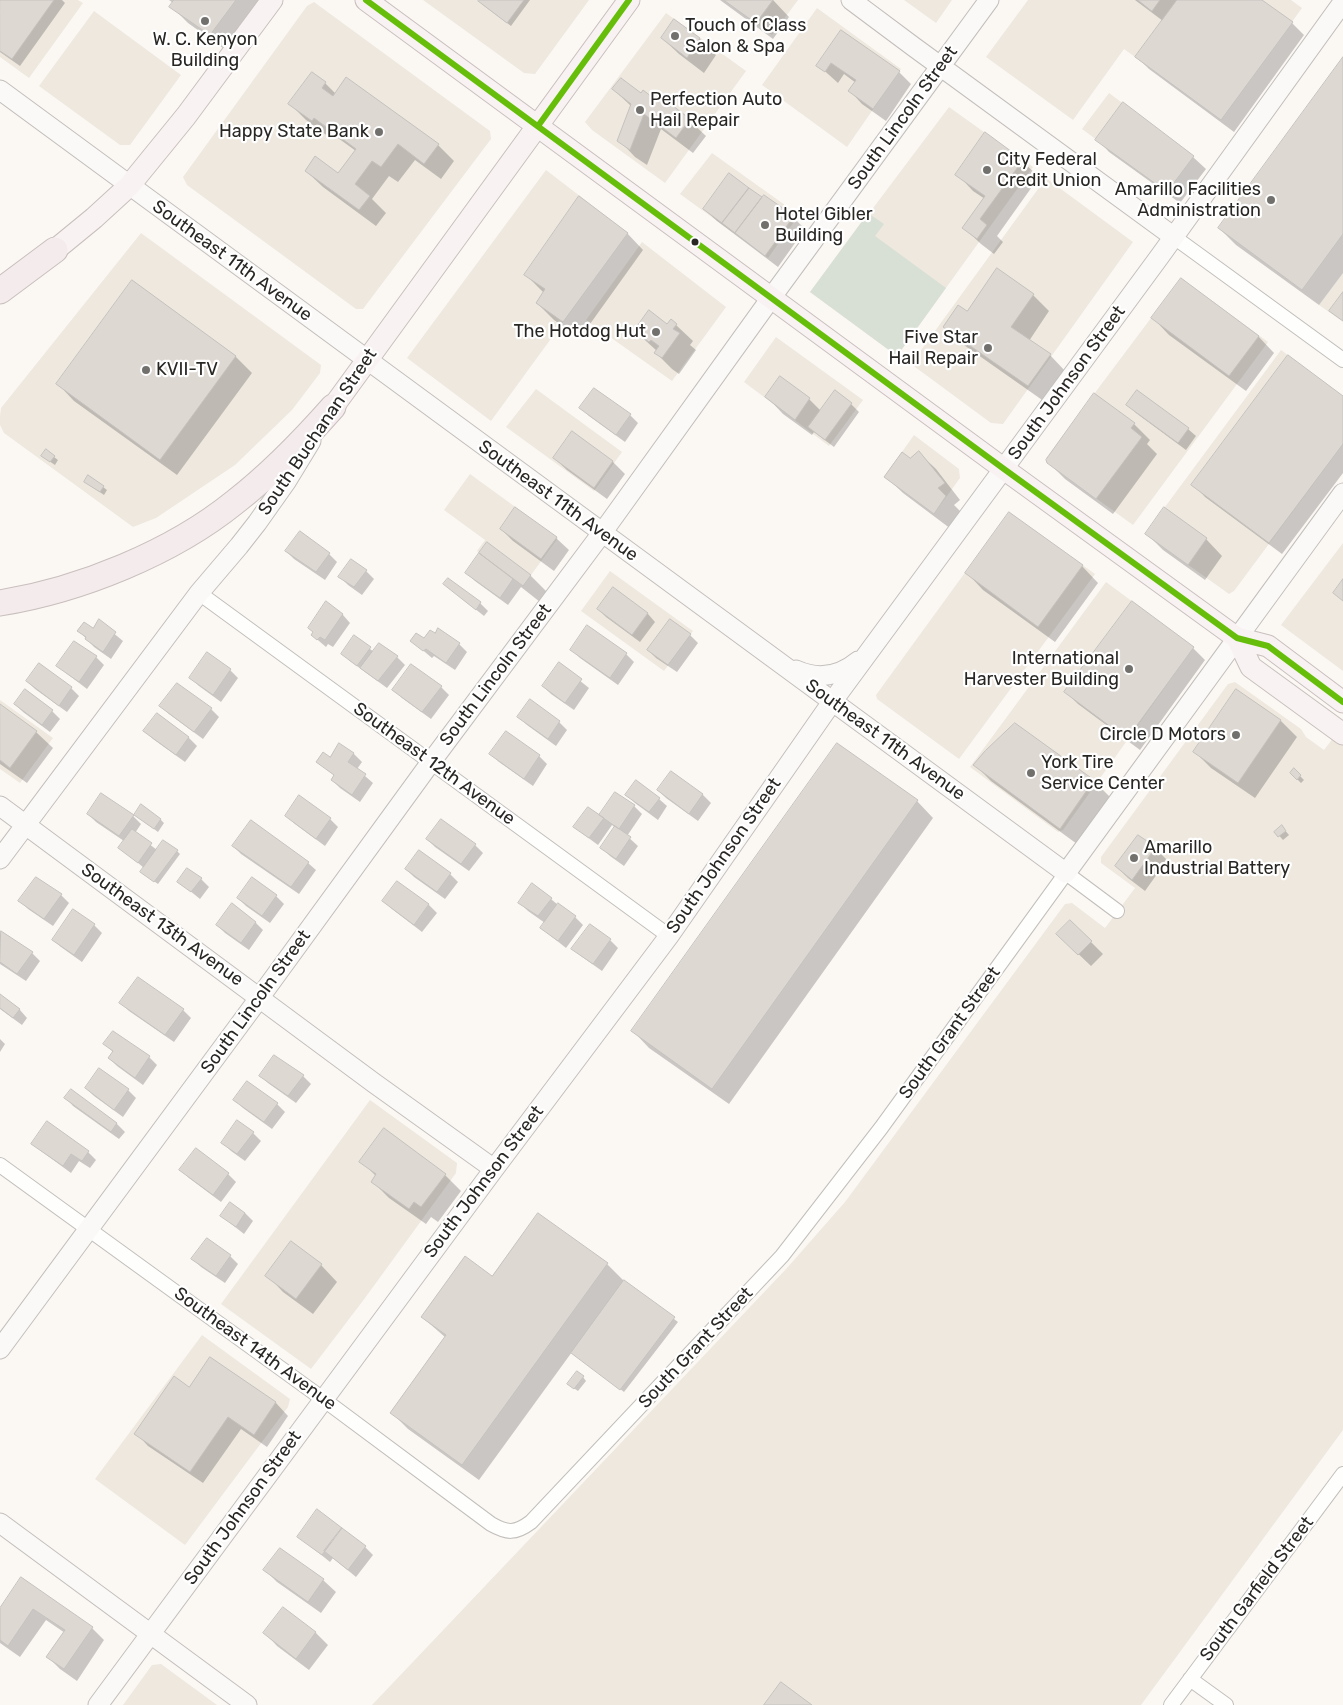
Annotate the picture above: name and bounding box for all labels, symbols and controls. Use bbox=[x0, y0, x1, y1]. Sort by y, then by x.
marker: W. C. Kenyon Building bbox=[199, 15, 211, 27]
place label: Touch of Class Salon & Spa bbox=[685, 15, 806, 58]
place label: W. C. Kenyon Building bbox=[152, 29, 258, 72]
marker: Touch of Class Salon & Spa bbox=[669, 30, 681, 42]
street label: South Lincoln Street bbox=[844, 42, 962, 194]
place label: Perfection Auto Hail Repair bbox=[650, 89, 782, 132]
marker: Perfection Auto Hail Repair bbox=[634, 104, 646, 116]
place label: Happy State Bank bbox=[219, 121, 369, 143]
marker: Happy State Bank bbox=[373, 126, 385, 138]
place label: City Federal Credit Union bbox=[997, 149, 1101, 192]
marker: City Federal Credit Union bbox=[981, 164, 993, 176]
place label: Amarillo Facilities Administration bbox=[1115, 179, 1261, 222]
marker: Amarillo Facilities Administration bbox=[1265, 194, 1277, 206]
street label: Southeast 11th Avenue bbox=[148, 196, 316, 326]
place label: Hotel Gibler Building bbox=[775, 204, 873, 246]
marker: Hotel Gibler Building bbox=[759, 219, 771, 231]
unlabelled marker bbox=[690, 237, 700, 247]
street label: South Johnson Street bbox=[1004, 302, 1130, 464]
place label: The Hotdog Hut bbox=[513, 321, 646, 343]
marker: The Hotdog Hut bbox=[650, 326, 662, 338]
place label: Five Star Hail Repair bbox=[888, 327, 978, 369]
marker: Five Star Hail Repair bbox=[982, 342, 994, 354]
street label: South Buchanan Street bbox=[254, 344, 382, 520]
place label: KVII-TV bbox=[156, 359, 218, 381]
marker: KVII-TV bbox=[140, 364, 152, 376]
street label: Southeast 11th Avenue bbox=[474, 436, 642, 566]
street label: South Lincoln Street bbox=[436, 600, 556, 750]
place label: International Harvester Building bbox=[964, 648, 1119, 691]
marker: International Harvester Building bbox=[1123, 663, 1135, 675]
street label: Southeast 11th Avenue bbox=[801, 675, 969, 805]
street label: Southeast 12th Avenue bbox=[349, 698, 519, 830]
place label: Circle D Motors bbox=[1099, 724, 1226, 746]
marker: Circle D Motors bbox=[1230, 729, 1242, 741]
place label: York Tire Service Center bbox=[1041, 752, 1165, 794]
marker: York Tire Service Center bbox=[1025, 767, 1037, 779]
street label: South Johnson Street bbox=[662, 774, 786, 938]
place label: Amarillo Industrial Battery bbox=[1144, 837, 1290, 880]
marker: Amarillo Industrial Battery bbox=[1128, 852, 1140, 864]
street label: Southeast 13th Avenue bbox=[77, 859, 247, 991]
street label: South Lincoln Street bbox=[197, 926, 315, 1078]
street label: South Grant Street bbox=[895, 963, 1005, 1103]
street label: South Johnson Street bbox=[420, 1102, 548, 1262]
street label: Southeast 14th Avenue bbox=[170, 1283, 340, 1415]
street label: South Grant Street bbox=[634, 1283, 758, 1413]
street label: South Johnson Street bbox=[180, 1427, 306, 1589]
street label: South Garfield Street bbox=[1196, 1512, 1318, 1666]

